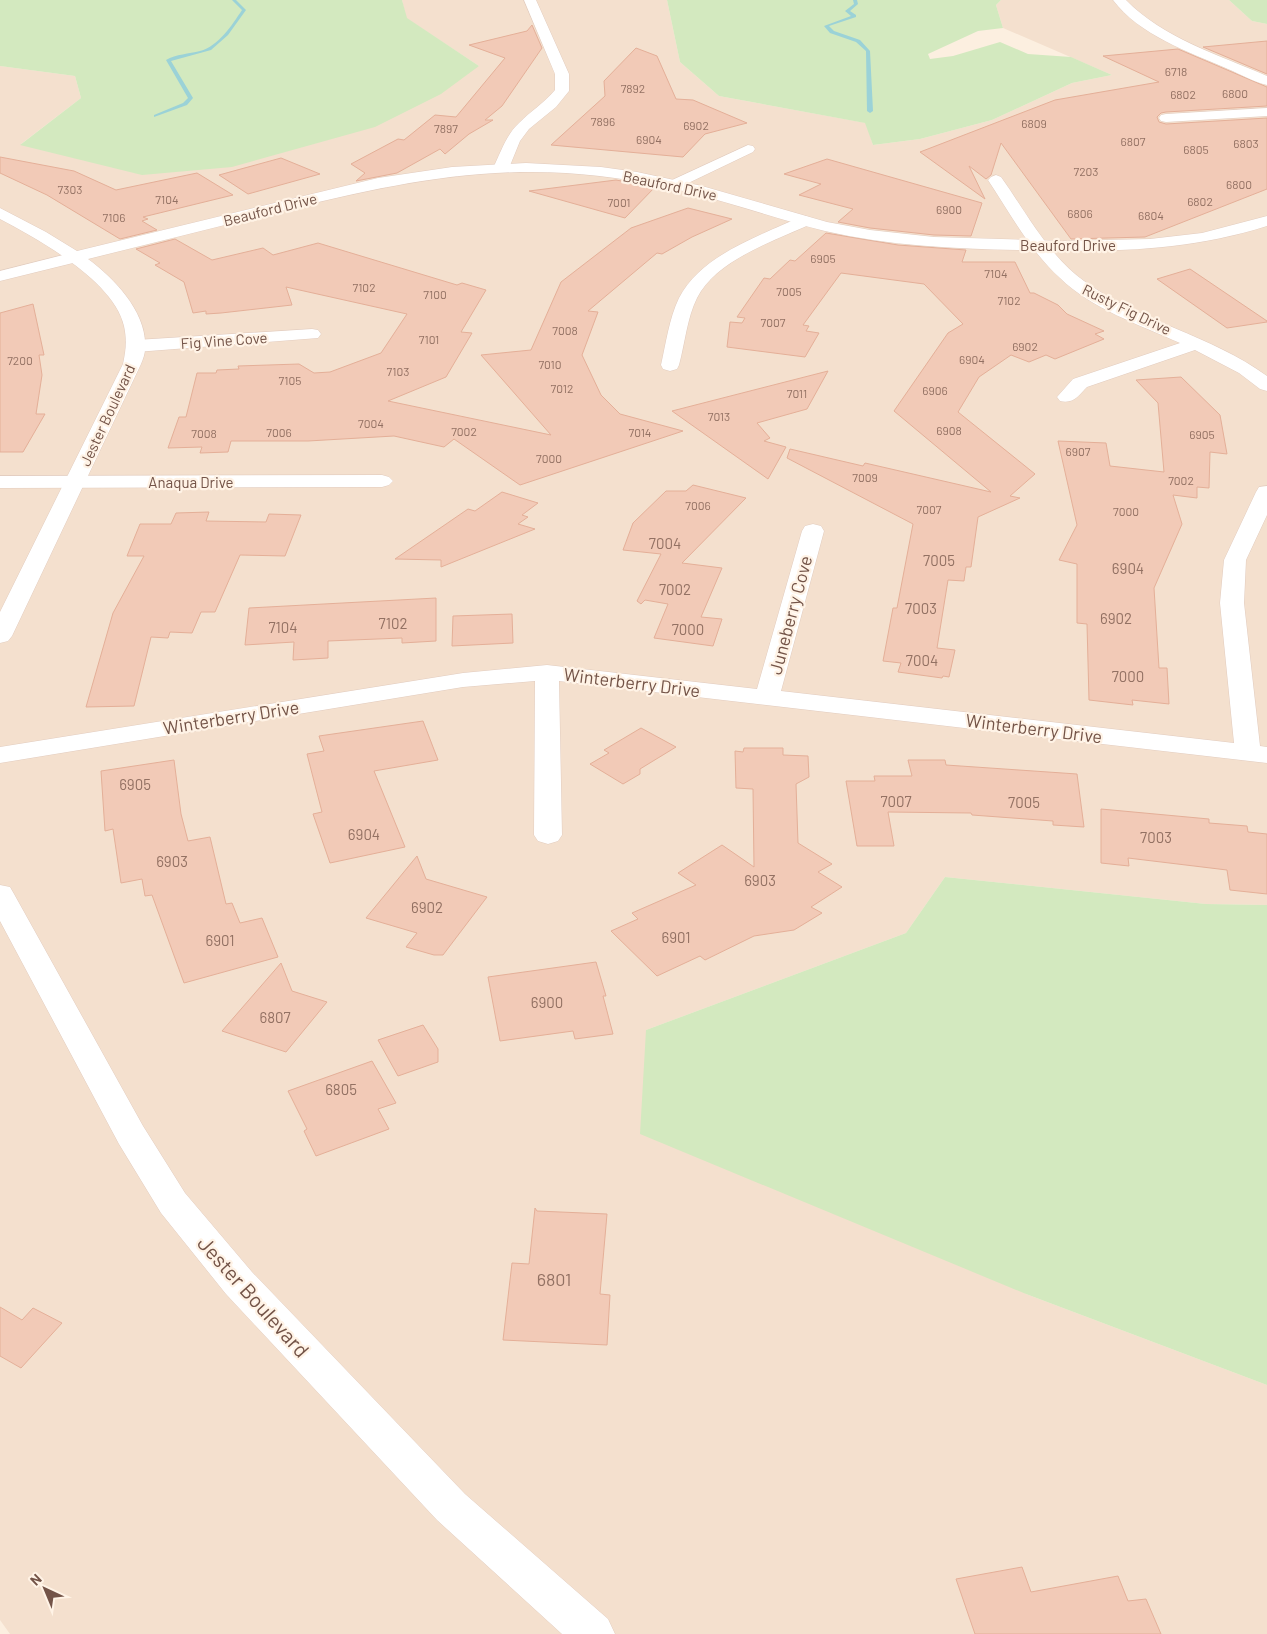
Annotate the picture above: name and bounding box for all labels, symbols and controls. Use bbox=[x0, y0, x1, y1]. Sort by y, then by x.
house number: 6718 bbox=[1165, 64, 1187, 78]
house number: 7892 bbox=[621, 81, 645, 95]
house number: 6800 bbox=[1222, 86, 1248, 100]
house number: 6802 bbox=[1170, 87, 1196, 101]
house number: 7896 bbox=[591, 114, 615, 128]
house number: 6809 bbox=[1021, 116, 1047, 130]
house number: 6902 bbox=[683, 118, 709, 132]
house number: 7897 bbox=[434, 121, 458, 135]
house number: 6904 bbox=[636, 132, 662, 146]
house number: 6807 bbox=[1121, 134, 1146, 148]
house number: 6803 bbox=[1233, 136, 1259, 150]
house number: 6805 bbox=[1183, 142, 1209, 156]
house number: 7203 bbox=[1073, 164, 1099, 178]
street label: Beauford Drive bbox=[621, 166, 719, 204]
house number: 6800 bbox=[1226, 177, 1252, 191]
house number: 7303 bbox=[58, 182, 82, 196]
street label: Beauford Drive bbox=[221, 189, 319, 229]
house number: 7104 bbox=[155, 192, 179, 206]
house number: 6802 bbox=[1187, 194, 1213, 208]
house number: 7001 bbox=[607, 195, 631, 209]
house number: 6900 bbox=[936, 202, 962, 216]
house number: 6806 bbox=[1067, 206, 1093, 220]
house number: 6804 bbox=[1138, 208, 1164, 222]
house number: 7106 bbox=[103, 210, 125, 224]
street label: Beauford Drive bbox=[1020, 236, 1116, 254]
house number: 6905 bbox=[810, 251, 836, 265]
house number: 7104 bbox=[984, 266, 1008, 280]
house number: 7102 bbox=[352, 280, 376, 294]
street label: Rusty Fig Drive bbox=[1080, 280, 1174, 338]
house number: 7005 bbox=[776, 284, 802, 298]
house number: 7100 bbox=[423, 287, 447, 301]
house number: 7102 bbox=[997, 293, 1021, 307]
house number: 7007 bbox=[761, 315, 786, 329]
house number: 7008 bbox=[552, 323, 578, 337]
street label: Fig Vine Cove bbox=[180, 328, 268, 352]
house number: 7101 bbox=[419, 332, 439, 346]
house number: 6902 bbox=[1012, 339, 1038, 353]
house number: 6904 bbox=[959, 352, 985, 366]
house number: 7200 bbox=[7, 353, 33, 367]
house number: 7010 bbox=[538, 357, 562, 371]
street label: Jester Boulevard bbox=[75, 361, 139, 469]
house number: 7103 bbox=[387, 364, 409, 378]
house number: 7105 bbox=[279, 373, 301, 387]
house number: 7012 bbox=[551, 381, 573, 395]
house number: 6906 bbox=[922, 383, 948, 397]
house number: 7011 bbox=[787, 386, 807, 400]
house number: 7013 bbox=[708, 409, 730, 423]
house number: 7004 bbox=[358, 416, 384, 430]
house number: 6908 bbox=[936, 423, 962, 437]
house number: 7002 bbox=[451, 424, 477, 438]
house number: 7006 bbox=[266, 425, 292, 439]
house number: 7014 bbox=[629, 425, 651, 439]
house number: 7008 bbox=[191, 426, 217, 440]
house number: 6905 bbox=[1189, 427, 1215, 441]
house number: 6907 bbox=[1066, 444, 1091, 458]
house number: 7000 bbox=[536, 451, 562, 465]
house number: 7009 bbox=[852, 470, 878, 484]
street label: Anaqua Drive bbox=[148, 473, 234, 491]
house number: 7002 bbox=[1168, 473, 1194, 487]
house number: 7006 bbox=[685, 498, 711, 512]
house number: 7007 bbox=[917, 502, 942, 516]
house number: 7000 bbox=[1113, 504, 1139, 518]
house number: 7004 bbox=[649, 534, 681, 552]
house number: 7005 bbox=[923, 551, 955, 569]
street label: Juneberry Cove bbox=[764, 553, 816, 677]
house number: 6904 bbox=[1112, 559, 1144, 577]
house number: 7002 bbox=[659, 580, 691, 598]
house number: 7003 bbox=[905, 599, 937, 617]
house number: 6902 bbox=[1100, 609, 1132, 627]
house number: 7102 bbox=[379, 614, 407, 632]
house number: 7104 bbox=[268, 618, 298, 636]
house number: 7000 bbox=[672, 620, 704, 638]
house number: 7004 bbox=[906, 651, 938, 669]
street label: Winterberry Drive bbox=[562, 663, 702, 701]
house number: 7000 bbox=[1112, 667, 1144, 685]
street label: Winterberry Drive bbox=[161, 695, 301, 739]
street label: Winterberry Drive bbox=[964, 709, 1104, 747]
house number: 6905 bbox=[119, 775, 151, 793]
house number: 7007 bbox=[880, 792, 912, 810]
house number: 7005 bbox=[1008, 793, 1040, 811]
house number: 6904 bbox=[348, 825, 380, 843]
house number: 7003 bbox=[1140, 828, 1172, 846]
house number: 6903 bbox=[156, 852, 188, 870]
house number: 6903 bbox=[744, 871, 776, 889]
house number: 6902 bbox=[411, 898, 443, 916]
house number: 6901 bbox=[662, 928, 690, 946]
house number: 6901 bbox=[206, 931, 234, 949]
house number: 6900 bbox=[531, 993, 563, 1011]
house number: 6807 bbox=[259, 1008, 291, 1026]
house number: 6805 bbox=[325, 1080, 357, 1098]
street label: Jester Boulevard bbox=[193, 1230, 315, 1362]
house number: 6801 bbox=[537, 1268, 571, 1290]
north arrow bbox=[20, 1564, 70, 1614]
text: N bbox=[26, 1570, 45, 1589]

